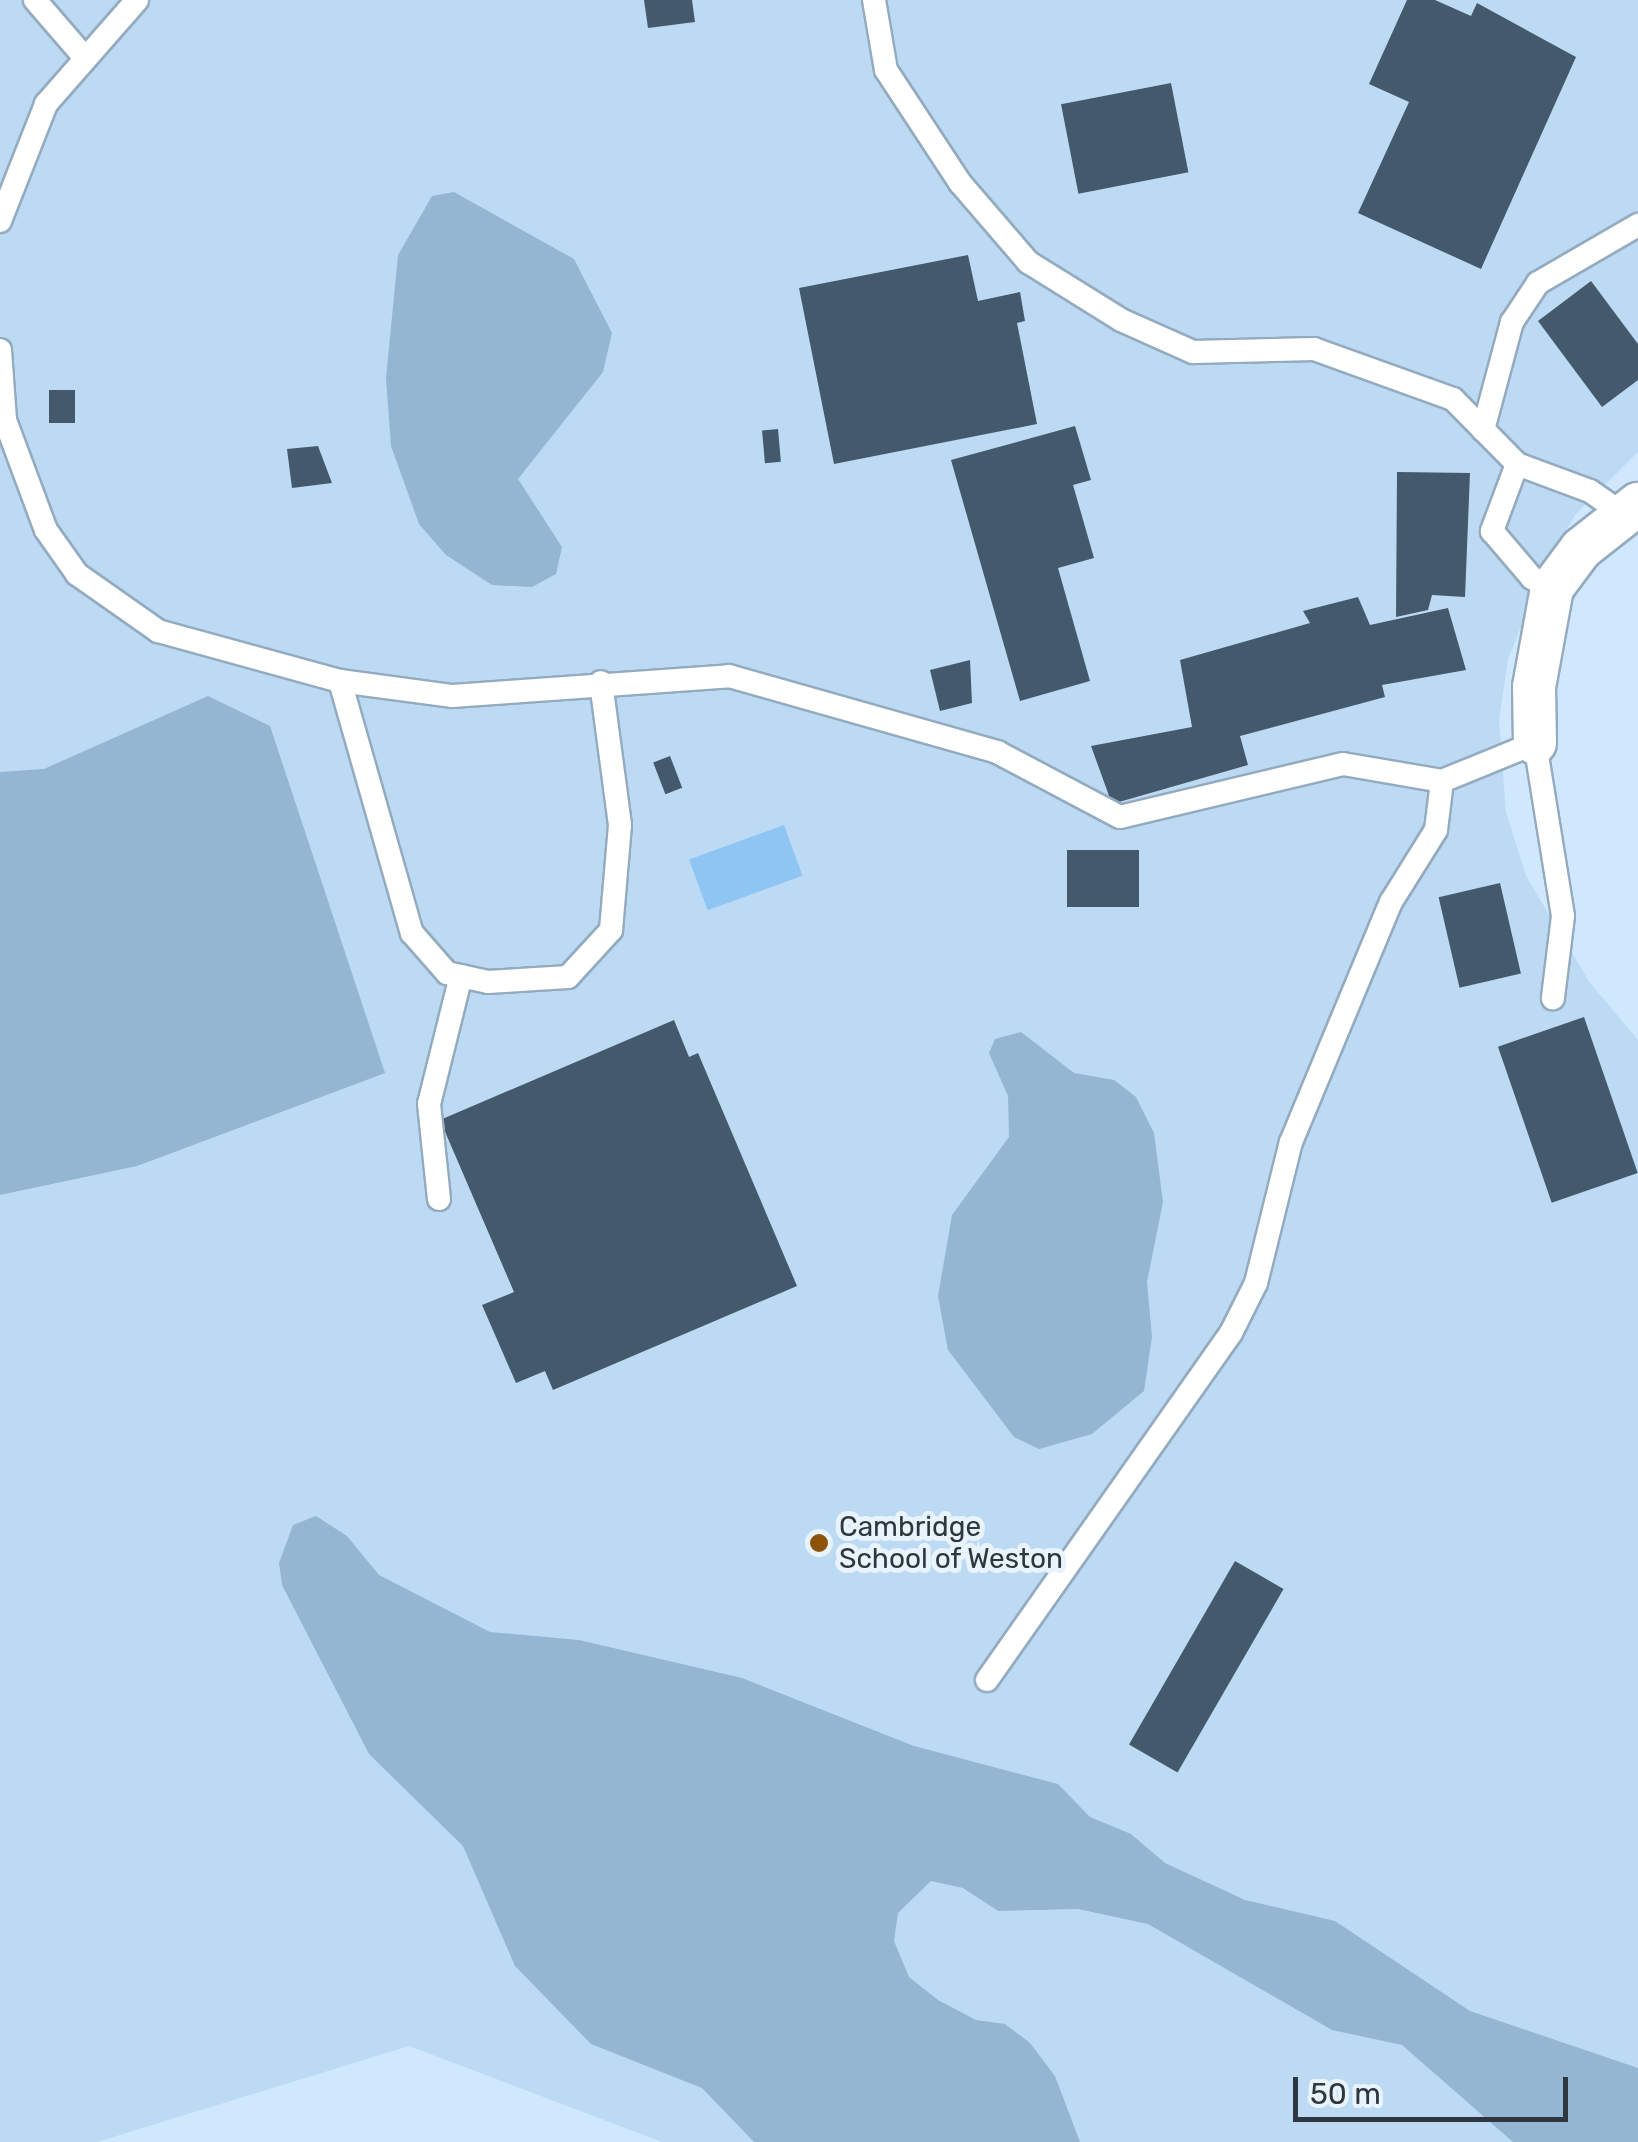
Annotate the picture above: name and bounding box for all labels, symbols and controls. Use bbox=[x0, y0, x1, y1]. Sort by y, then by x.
place label: Cambridge School of Weston bbox=[839, 1510, 1064, 1576]
marker: Cambridge School of Weston bbox=[808, 1532, 830, 1554]
scale bar bbox=[1298, 2057, 1573, 2119]
text: 50 m bbox=[1310, 2076, 1381, 2112]

